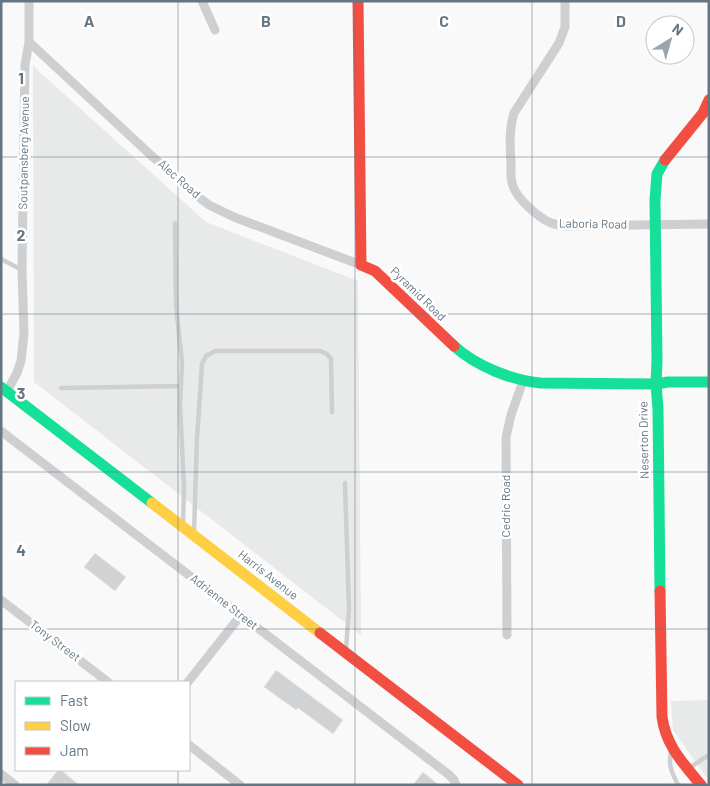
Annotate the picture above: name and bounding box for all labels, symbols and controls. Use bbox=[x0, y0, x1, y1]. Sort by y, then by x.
text: A bbox=[84, 11, 95, 30]
text: B bbox=[261, 11, 271, 30]
text: C bbox=[439, 11, 449, 30]
text: D bbox=[616, 11, 626, 30]
north arrow bbox=[645, 15, 695, 65]
text: N bbox=[669, 20, 687, 39]
text: 1 bbox=[18, 68, 24, 87]
street label: Soutpansberg Avenue bbox=[15, 96, 31, 210]
street label: Alec Road bbox=[156, 156, 204, 200]
street label: Laboria Road bbox=[559, 215, 627, 231]
text: 2 bbox=[17, 225, 26, 244]
street label: Pyramid Road bbox=[388, 263, 449, 323]
text: 3 bbox=[17, 383, 25, 402]
street label: Neserton Drive bbox=[635, 401, 651, 479]
street label: Cedric Road bbox=[498, 475, 512, 537]
text: 4 bbox=[16, 540, 26, 559]
street label: Harris Avenue bbox=[236, 547, 301, 602]
street label: Adrienne Street bbox=[188, 570, 261, 632]
street label: Tony Street bbox=[28, 617, 84, 664]
legend bbox=[15, 681, 190, 771]
text: Fast bbox=[60, 691, 88, 709]
text: Slow bbox=[60, 716, 91, 734]
text: Jam bbox=[60, 741, 89, 759]

